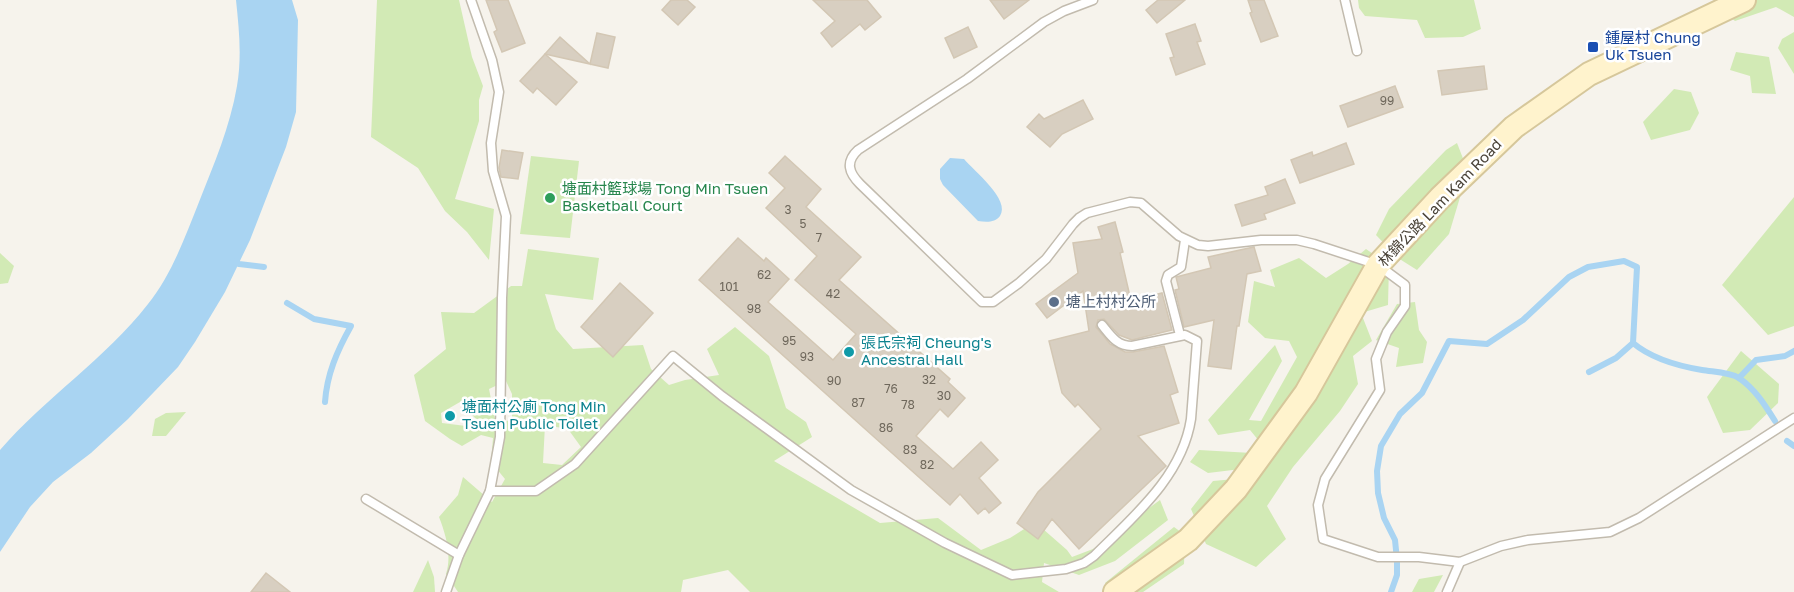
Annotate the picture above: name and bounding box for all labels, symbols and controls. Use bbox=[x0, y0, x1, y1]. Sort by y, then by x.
place label: 鍾屋村 Chung Uk Tsuen bbox=[1605, 28, 1701, 63]
marker: 鍾屋村 Chung Uk Tsuen bbox=[1586, 40, 1600, 54]
house number: 99 bbox=[1380, 93, 1394, 108]
street label: 林錦公路 Lam Kam Road bbox=[1374, 135, 1505, 270]
place label: 塘面村籃球場 Tong Min Tsuen Basketball Court bbox=[562, 179, 768, 214]
marker: 塘面村籃球場 Tong Min Tsuen Basketball Court bbox=[543, 191, 557, 205]
house number: 3 bbox=[784, 202, 792, 217]
house number: 5 bbox=[800, 216, 807, 231]
house number: 7 bbox=[816, 230, 822, 245]
house number: 62 bbox=[757, 267, 771, 282]
house number: 101 bbox=[719, 279, 739, 294]
house number: 42 bbox=[826, 286, 840, 301]
place label: 塘上村村公所 bbox=[1066, 292, 1156, 310]
marker: 塘上村村公所 bbox=[1047, 295, 1061, 309]
house number: 98 bbox=[747, 301, 761, 316]
house number: 95 bbox=[782, 333, 796, 348]
place label: 張氏宗祠 Cheung's Ancestral Hall bbox=[861, 333, 992, 368]
marker: 張氏宗祠 Cheung's Ancestral Hall bbox=[842, 345, 856, 359]
house number: 93 bbox=[800, 349, 814, 364]
house number: 32 bbox=[922, 372, 936, 387]
house number: 90 bbox=[827, 373, 841, 388]
house number: 76 bbox=[884, 381, 898, 396]
house number: 30 bbox=[937, 388, 951, 403]
house number: 87 bbox=[851, 395, 865, 410]
place label: 塘面村公廁 Tong Min Tsuen Public Toilet bbox=[462, 397, 606, 432]
house number: 78 bbox=[901, 397, 915, 412]
marker: 塘面村公廁 Tong Min Tsuen Public Toilet bbox=[443, 409, 457, 423]
house number: 86 bbox=[879, 420, 893, 435]
house number: 83 bbox=[903, 442, 917, 457]
house number: 82 bbox=[920, 457, 934, 472]

